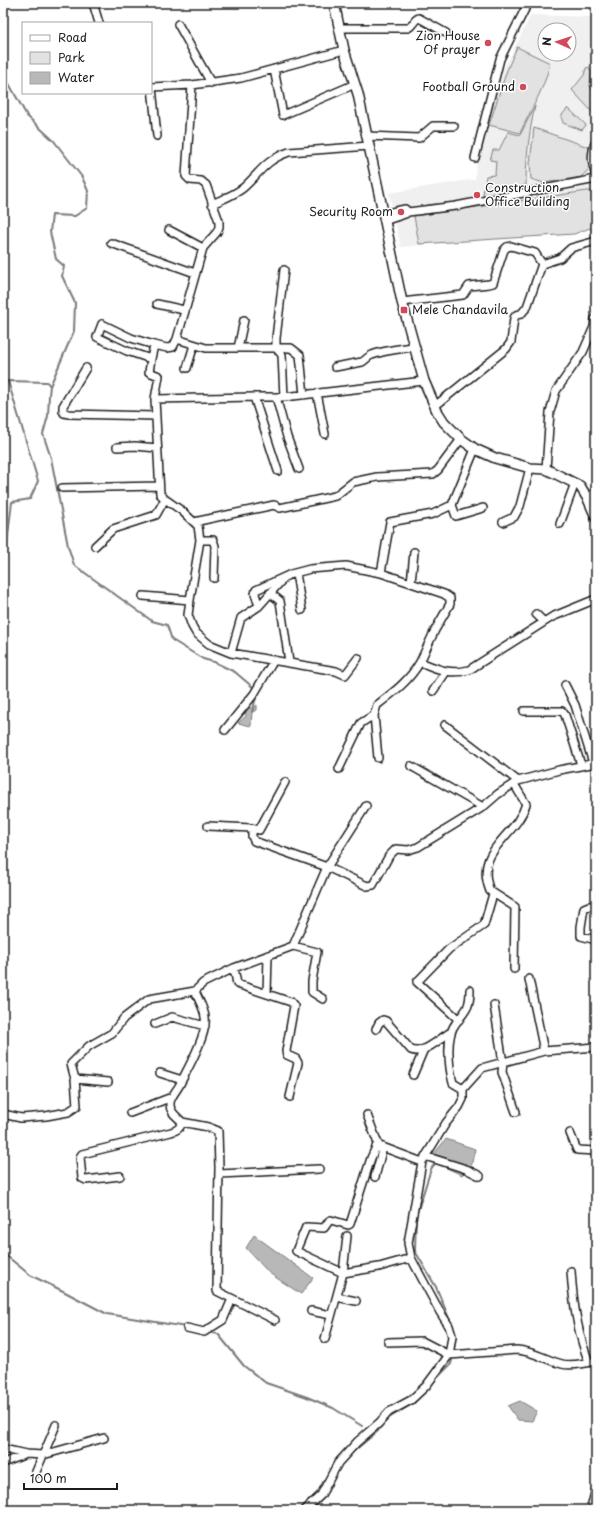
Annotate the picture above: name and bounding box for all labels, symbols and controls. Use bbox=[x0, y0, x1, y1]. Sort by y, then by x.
legend bbox=[22, 22, 152, 94]
north arrow bbox=[537, 22, 577, 62]
place label: Zion House Of prayer bbox=[415, 26, 480, 58]
text: Road bbox=[58, 28, 87, 46]
text: N bbox=[538, 36, 555, 46]
marker: Zion House Of prayer bbox=[483, 38, 493, 48]
text: Park bbox=[58, 48, 85, 66]
text: Water bbox=[58, 68, 95, 86]
place label: Football Ground bbox=[422, 77, 515, 95]
marker: Football Ground bbox=[518, 82, 528, 92]
place label: Construction Office Building bbox=[485, 178, 570, 210]
marker: Construction Office Building bbox=[472, 190, 482, 200]
place label: Security Room bbox=[309, 202, 393, 220]
marker: Security Room bbox=[396, 207, 406, 217]
place label: Mele Chandavila bbox=[412, 300, 508, 318]
marker: Mele Chandavila bbox=[399, 305, 409, 315]
scale bar bbox=[24, 1465, 117, 1491]
text: 100 m bbox=[30, 1469, 67, 1487]

